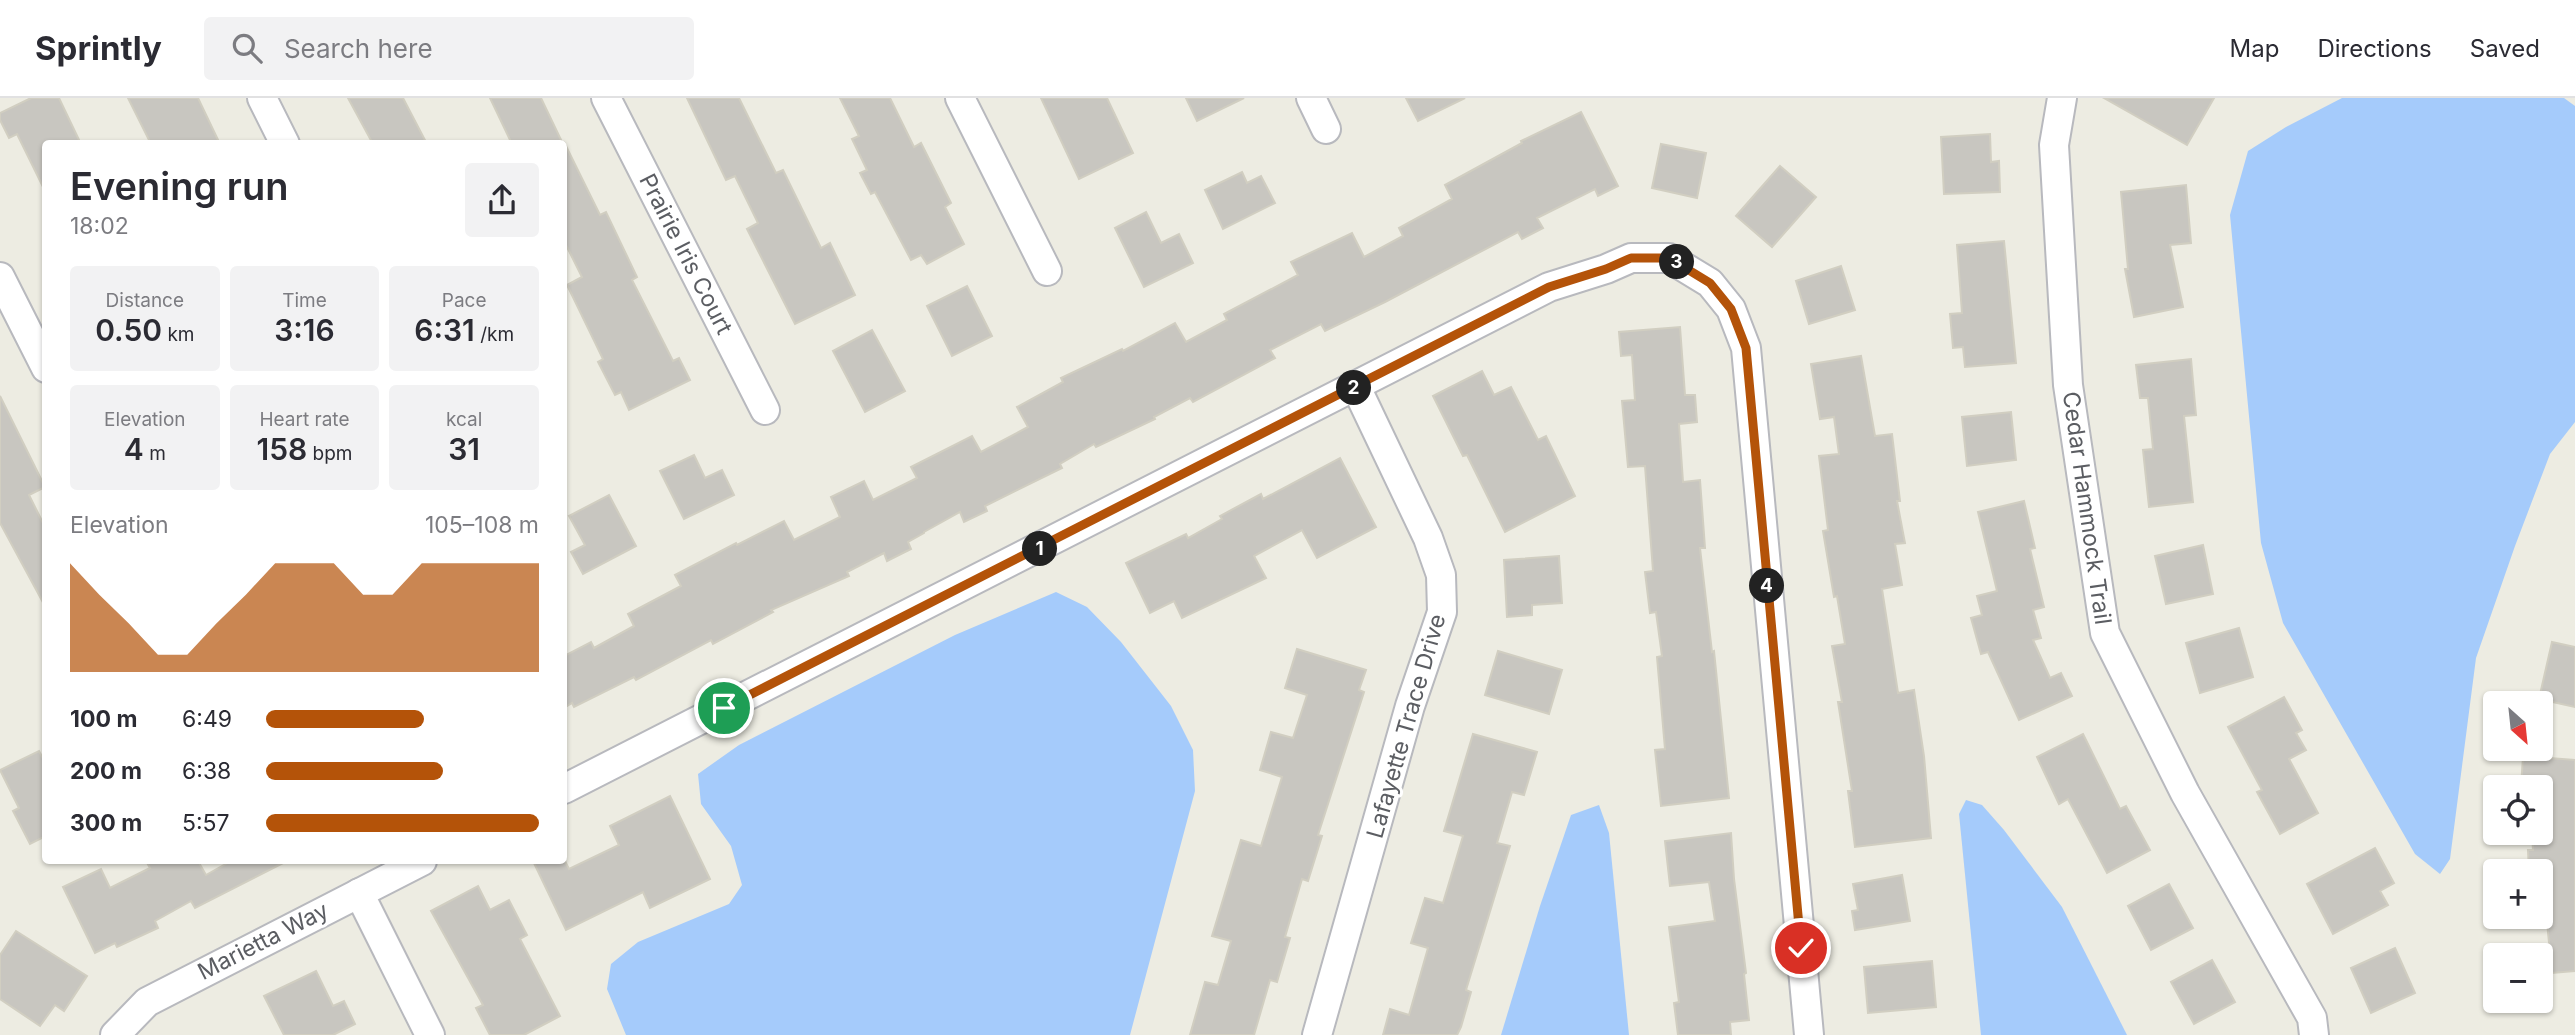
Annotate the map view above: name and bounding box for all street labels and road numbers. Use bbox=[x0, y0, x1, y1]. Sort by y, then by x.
street label: Prairie Iris Court bbox=[633, 169, 739, 339]
street label: Cedar Hammock Trail bbox=[2057, 390, 2117, 626]
street label: Lafayette Trace Drive bbox=[1361, 611, 1451, 841]
street label: Marietta Way bbox=[193, 896, 333, 986]

